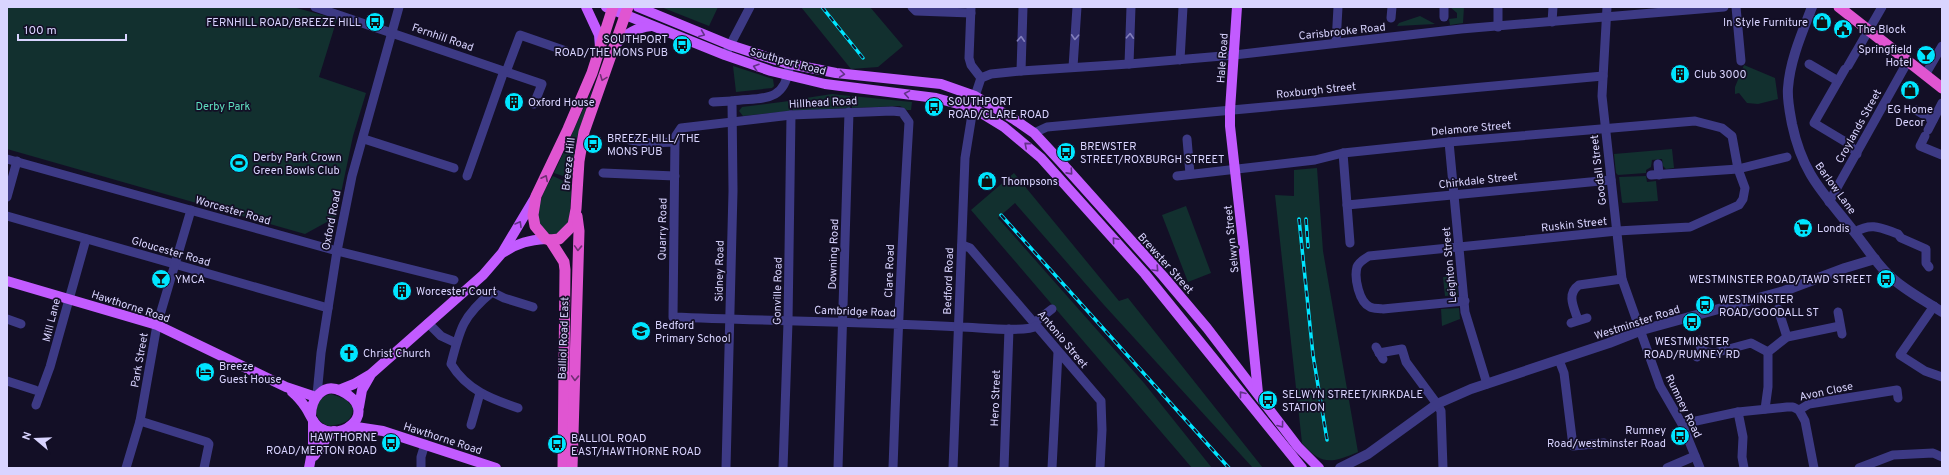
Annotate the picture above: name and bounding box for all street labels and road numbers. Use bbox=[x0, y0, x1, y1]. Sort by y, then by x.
street label: Carisbrooke Road bbox=[1298, 20, 1386, 44]
street label: Fernhill Road bbox=[410, 21, 475, 55]
street label: Hale Road bbox=[1214, 33, 1232, 84]
street label: Southport Road bbox=[748, 45, 827, 79]
street label: Roxburgh Street bbox=[1275, 80, 1357, 102]
street label: Croylands Street bbox=[1833, 87, 1885, 166]
street label: Hillhead Road bbox=[788, 94, 858, 112]
street label: Delamore Street bbox=[1430, 119, 1512, 139]
street label: Goodall Street bbox=[1588, 134, 1610, 206]
street label: Breeze Hill bbox=[559, 137, 579, 191]
street label: Barlow Lane bbox=[1812, 160, 1859, 218]
street label: Chirkdale Street bbox=[1438, 170, 1518, 192]
street label: Oxford Road bbox=[319, 189, 345, 251]
street label: Worcester Road bbox=[193, 193, 272, 228]
street label: Quarry Road bbox=[655, 198, 671, 260]
street label: Selwyn Street bbox=[1221, 204, 1243, 273]
street label: Ruskin Street bbox=[1540, 215, 1608, 235]
street label: Downing Road bbox=[826, 218, 842, 290]
street label: Leighton Street bbox=[1440, 226, 1460, 304]
street label: Brewster Street bbox=[1134, 230, 1196, 297]
street label: Gloucester Road bbox=[130, 234, 212, 270]
street label: Sidney Road bbox=[712, 240, 728, 302]
street label: Clare Road bbox=[882, 244, 898, 298]
street label: Bedford Road bbox=[941, 247, 957, 315]
street label: Gonville Road bbox=[770, 257, 786, 325]
street label: Hawthorne Road bbox=[90, 288, 172, 326]
street label: Balliol Road East bbox=[556, 296, 572, 380]
street label: Mill Lane bbox=[40, 297, 64, 343]
street label: Westminster Road bbox=[1593, 302, 1682, 343]
street label: Cambridge Road bbox=[814, 304, 896, 320]
street label: Antonio Street bbox=[1034, 308, 1091, 372]
street label: Park Street bbox=[128, 332, 152, 389]
street label: Hero Street bbox=[988, 369, 1004, 427]
street label: Rumney Road bbox=[1662, 372, 1704, 440]
street label: Avon Close bbox=[1798, 379, 1854, 404]
street label: Hawthorne Road bbox=[402, 420, 484, 458]

